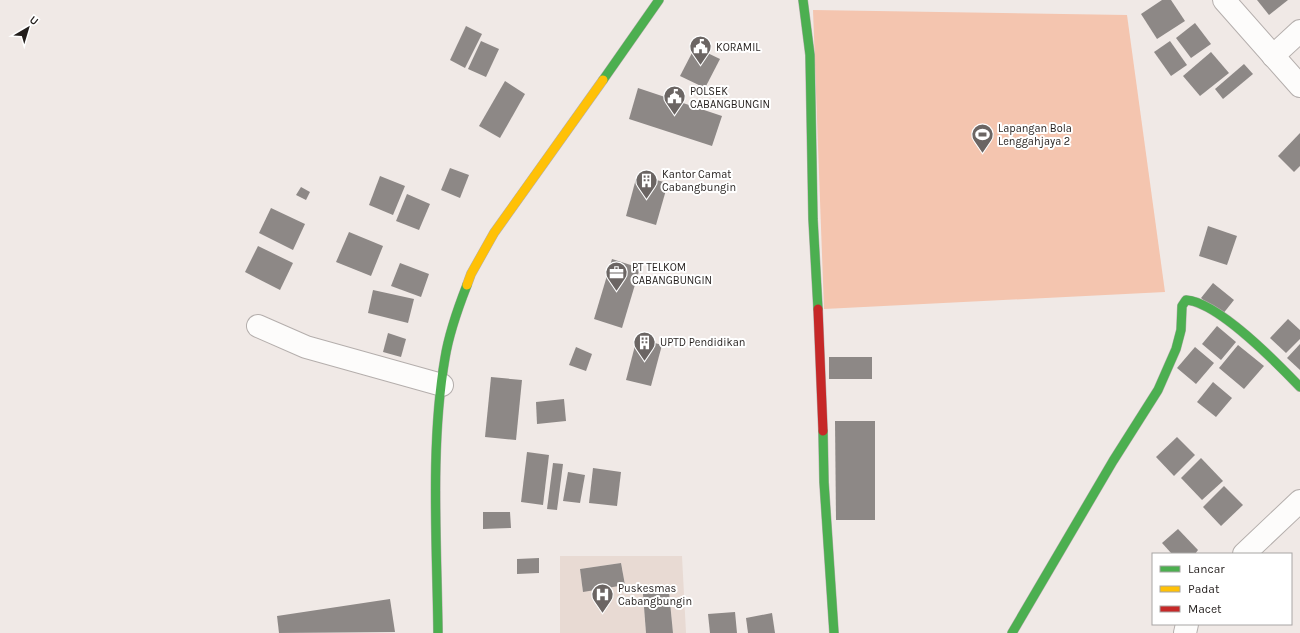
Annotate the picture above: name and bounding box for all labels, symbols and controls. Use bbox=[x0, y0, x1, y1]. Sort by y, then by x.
north arrow bbox=[8, 8, 48, 48]
text: U bbox=[27, 13, 41, 28]
public building icon: KORAMIL bbox=[687, 34, 713, 67]
place label: KORAMIL bbox=[716, 41, 761, 54]
public building icon: POLSEK CABANGBUNGIN bbox=[662, 84, 688, 117]
place label: POLSEK CABANGBUNGIN bbox=[690, 85, 770, 111]
sports icon: Lapangan Bola Lenggahjaya 2 bbox=[969, 121, 995, 154]
place label: Lapangan Bola Lenggahjaya 2 bbox=[998, 122, 1072, 148]
building icon: Kantor Camat Cabangbungin bbox=[634, 167, 660, 200]
place label: Kantor Camat Cabangbungin bbox=[662, 168, 736, 194]
office icon: PT TELKOM CABANGBUNGIN bbox=[604, 260, 630, 293]
place label: PT TELKOM CABANGBUNGIN bbox=[632, 261, 712, 287]
building icon: UPTD Pendidikan bbox=[631, 329, 657, 362]
place label: UPTD Pendidikan bbox=[660, 336, 746, 349]
legend bbox=[1152, 553, 1292, 625]
text: Lancar bbox=[1188, 562, 1225, 576]
hospital icon: Puskesmas Cabangbungin bbox=[589, 581, 615, 614]
place label: Puskesmas Cabangbungin bbox=[618, 582, 692, 608]
text: Padat bbox=[1188, 582, 1220, 596]
text: Macet bbox=[1188, 602, 1222, 616]

